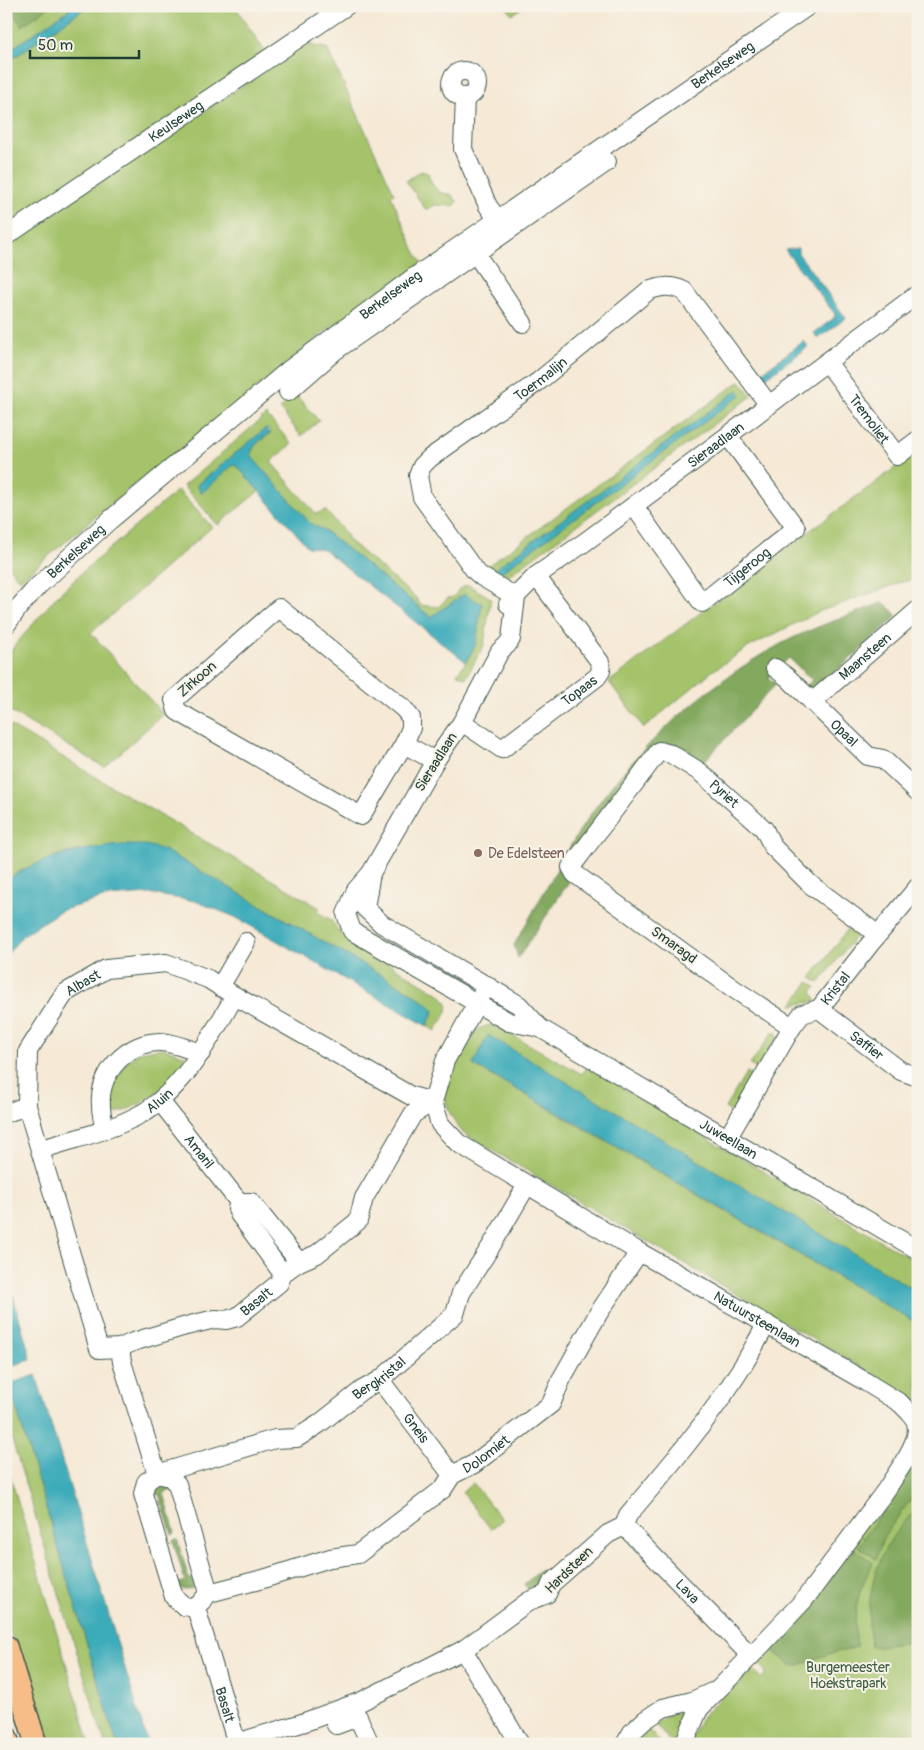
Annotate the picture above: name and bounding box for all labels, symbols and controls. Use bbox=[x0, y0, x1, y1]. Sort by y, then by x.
scale bar bbox=[30, 28, 139, 60]
text: 50 m bbox=[38, 36, 73, 55]
street label: Berkelseweg bbox=[688, 37, 757, 92]
street label: Keulseweg bbox=[145, 97, 206, 146]
street label: Berkelseweg bbox=[356, 266, 424, 323]
street label: Toermalijn bbox=[510, 353, 571, 405]
street label: Tremoliet bbox=[846, 391, 894, 447]
street label: Sieraadlaan bbox=[684, 418, 747, 471]
street label: Berkelseweg bbox=[44, 520, 108, 582]
street label: Tijgeroog bbox=[720, 543, 774, 591]
street label: Maansteen bbox=[835, 629, 895, 683]
street label: Zirkoon bbox=[174, 658, 220, 700]
street label: Topaas bbox=[558, 671, 601, 710]
street label: Opaal bbox=[827, 716, 862, 750]
street label: Sieraadlaan bbox=[411, 729, 461, 795]
street label: Pyriet bbox=[706, 776, 743, 811]
place label: De Edelsteen bbox=[488, 845, 565, 862]
marker: De Edelsteen bbox=[472, 847, 484, 859]
street label: Smaragd bbox=[648, 923, 700, 967]
street label: Albast bbox=[62, 965, 104, 999]
street label: Kristal bbox=[817, 968, 854, 1008]
street label: Saffier bbox=[846, 1027, 887, 1064]
street label: Aluin bbox=[143, 1085, 176, 1117]
street label: Juweellaan bbox=[697, 1115, 761, 1162]
street label: Amaril bbox=[181, 1131, 218, 1172]
street label: Basalt bbox=[237, 1283, 276, 1320]
street label: Natuursteenlaan bbox=[711, 1287, 804, 1351]
street label: Bergkristal bbox=[349, 1353, 409, 1403]
street label: Gneis bbox=[400, 1410, 433, 1447]
street label: Dolomiet bbox=[460, 1431, 513, 1477]
street label: Hardsteen bbox=[541, 1543, 597, 1597]
street label: Lava bbox=[672, 1575, 703, 1607]
park label: Burgemeester Hoekstrapark bbox=[806, 1659, 890, 1692]
street label: Basalt bbox=[212, 1685, 239, 1725]

